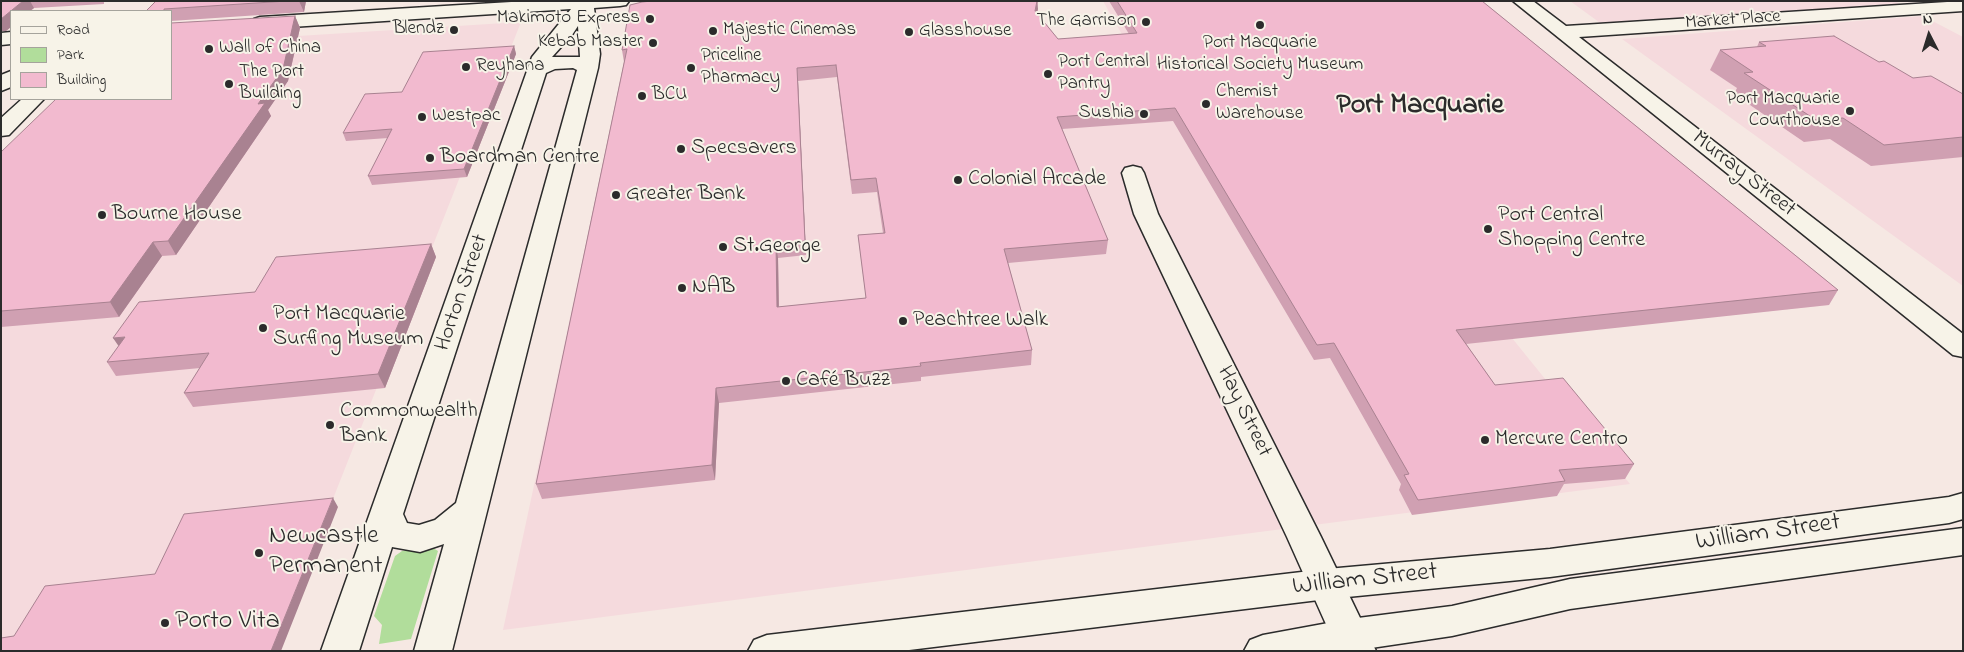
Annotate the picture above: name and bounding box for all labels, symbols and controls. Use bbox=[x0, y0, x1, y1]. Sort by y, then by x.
street label: Market Place bbox=[1684, 6, 1782, 36]
place label: Makimoto Express bbox=[497, 8, 640, 30]
text: N bbox=[1922, 9, 1933, 30]
legend bbox=[10, 10, 172, 100]
north arrow bbox=[1904, 10, 1954, 60]
place label: The Garrison bbox=[1037, 11, 1136, 33]
marker: Makimoto Express bbox=[644, 13, 656, 25]
marker: The Garrison bbox=[1140, 16, 1152, 28]
text: Road bbox=[57, 19, 90, 41]
place label: Blendz bbox=[393, 19, 444, 41]
marker: Port Macquarie Historical Society Museum bbox=[1254, 19, 1266, 31]
place label: Majestic Cinemas bbox=[723, 20, 856, 42]
place label: Glasshouse bbox=[919, 21, 1012, 43]
marker: Blendz bbox=[448, 24, 460, 36]
marker: Majestic Cinemas bbox=[707, 25, 719, 37]
marker: Glasshouse bbox=[903, 26, 915, 38]
place label: Kebab Master bbox=[538, 32, 643, 54]
place label: Port Macquarie Historical Society Museum bbox=[1157, 33, 1363, 77]
marker: Kebab Master bbox=[647, 37, 659, 49]
place label: Wall of China bbox=[219, 38, 321, 60]
marker: Wall of China bbox=[203, 43, 215, 55]
text: Park bbox=[57, 44, 84, 66]
place label: Priceline Pharmacy bbox=[701, 46, 780, 90]
place label: Port Central Pantry bbox=[1058, 52, 1149, 96]
place label: Reyhana bbox=[476, 56, 544, 78]
marker: Reyhana bbox=[460, 61, 472, 73]
place label: The Port Building bbox=[239, 62, 304, 106]
marker: Priceline Pharmacy bbox=[685, 62, 697, 74]
marker: Port Central Pantry bbox=[1042, 68, 1054, 80]
text: Building bbox=[57, 69, 106, 91]
marker: The Port Building bbox=[223, 78, 235, 90]
place label: Chemist Warehouse bbox=[1216, 82, 1303, 126]
place label: BCU bbox=[652, 85, 687, 107]
place label: Port Macquarie Courthouse bbox=[1726, 89, 1840, 133]
marker: BCU bbox=[636, 90, 648, 102]
district label: Port Macquarie bbox=[1336, 90, 1504, 124]
marker: Chemist Warehouse bbox=[1200, 98, 1212, 110]
place label: Sushia bbox=[1079, 103, 1134, 125]
marker: Port Macquarie Courthouse bbox=[1844, 105, 1856, 117]
place label: Westpac bbox=[432, 106, 500, 128]
marker: Sushia bbox=[1138, 108, 1150, 120]
marker: Westpac bbox=[416, 111, 428, 123]
street label: Murray Street bbox=[1686, 126, 1800, 224]
place label: Specsavers bbox=[691, 136, 797, 162]
marker: Specsavers bbox=[675, 143, 687, 155]
place label: Boardman Centre bbox=[440, 145, 599, 171]
marker: Boardman Centre bbox=[424, 152, 436, 164]
place label: Colonial Arcade bbox=[968, 167, 1106, 193]
marker: Colonial Arcade bbox=[952, 174, 964, 186]
place label: Greater Bank bbox=[626, 182, 745, 208]
marker: Greater Bank bbox=[610, 189, 622, 201]
place label: Bourne House bbox=[112, 202, 242, 228]
place label: Port Central Shopping Centre bbox=[1498, 203, 1645, 255]
marker: Bourne House bbox=[96, 209, 108, 221]
marker: Port Central Shopping Centre bbox=[1482, 223, 1494, 235]
street label: Horton Street bbox=[431, 231, 495, 355]
place label: St.George bbox=[733, 234, 821, 260]
marker: St.George bbox=[717, 241, 729, 253]
place label: NAB bbox=[692, 275, 735, 301]
marker: NAB bbox=[676, 282, 688, 294]
place label: Port Macquarie Surfing Museum bbox=[273, 302, 423, 354]
place label: Peachtree Walk bbox=[913, 308, 1048, 334]
marker: Peachtree Walk bbox=[897, 315, 909, 327]
marker: Port Macquarie Surfing Museum bbox=[257, 322, 269, 334]
street label: Hay Street bbox=[1210, 362, 1276, 462]
place label: Café Buzz bbox=[796, 368, 890, 394]
marker: Café Buzz bbox=[780, 375, 792, 387]
place label: Commonwealth Bank bbox=[340, 399, 478, 451]
marker: Commonwealth Bank bbox=[324, 419, 336, 431]
place label: Mercure Centro bbox=[1495, 427, 1628, 453]
marker: Mercure Centro bbox=[1479, 434, 1491, 446]
street label: William Street bbox=[1694, 508, 1842, 560]
place label: Newcastle Permanent bbox=[269, 522, 382, 584]
marker: Newcastle Permanent bbox=[253, 547, 265, 559]
street label: William Street bbox=[1291, 558, 1439, 604]
place label: Porto Vita bbox=[175, 607, 280, 639]
marker: Porto Vita bbox=[159, 617, 171, 629]

